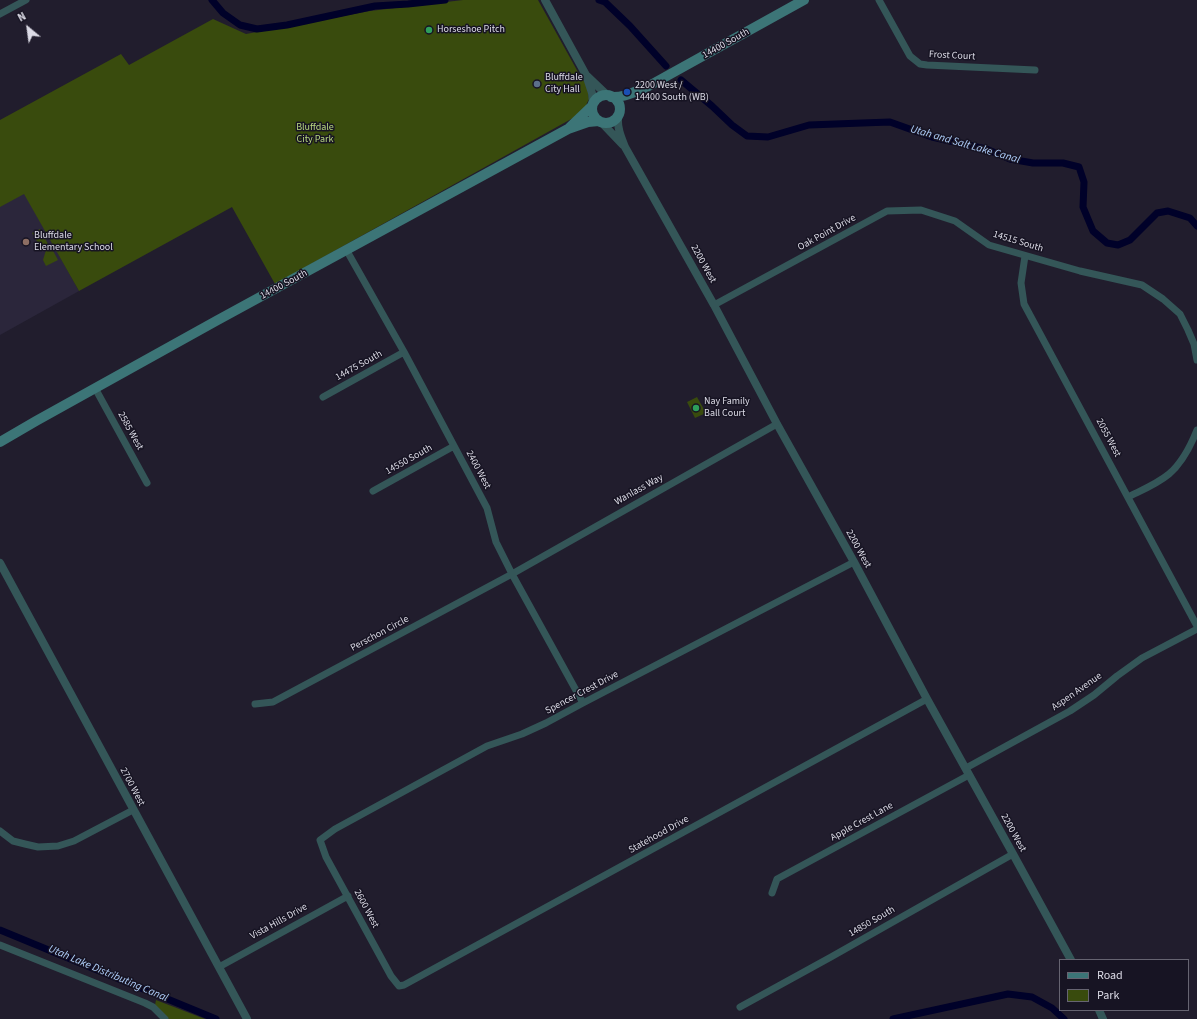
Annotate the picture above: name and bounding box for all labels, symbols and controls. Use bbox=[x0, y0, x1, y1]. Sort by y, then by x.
north arrow bbox=[8, 8, 48, 48]
text: N bbox=[15, 9, 29, 25]
place label: Horseshoe Pitch bbox=[437, 24, 505, 36]
marker: Horseshoe Pitch bbox=[424, 25, 434, 35]
street label: 14400 South bbox=[700, 26, 752, 62]
street label: Frost Court bbox=[929, 49, 975, 63]
place label: Bluffdale City Hall bbox=[545, 72, 583, 96]
marker: Bluffdale City Hall bbox=[532, 79, 542, 89]
place label: 2200 West / 14400 South (WB) bbox=[635, 80, 709, 104]
marker: 2200 West / 14400 South (WB) bbox=[622, 87, 632, 97]
park label: Bluffdale City Park bbox=[296, 122, 334, 146]
water label: Utah and Salt Lake Canal bbox=[909, 123, 1021, 167]
street label: Oak Point Drive bbox=[796, 212, 858, 254]
street label: 14515 South bbox=[991, 229, 1045, 255]
place label: Bluffdale Elementary School bbox=[34, 230, 113, 254]
marker: Bluffdale Elementary School bbox=[21, 237, 31, 247]
street label: 2200 West bbox=[688, 243, 718, 285]
street label: 14400 South bbox=[258, 268, 310, 302]
street label: 14475 South bbox=[333, 348, 385, 384]
place label: Nay Family Ball Court bbox=[704, 396, 750, 420]
marker: Nay Family Ball Court bbox=[691, 403, 701, 413]
street label: 2585 West bbox=[115, 410, 145, 452]
street label: 2055 West bbox=[1093, 417, 1123, 459]
street label: 14550 South bbox=[383, 442, 435, 478]
street label: 2400 West bbox=[463, 449, 493, 491]
street label: Wanlass Way bbox=[613, 472, 665, 508]
street label: 2200 West bbox=[843, 528, 873, 570]
street label: Perschon Circle bbox=[349, 614, 411, 654]
street label: Spencer Crest Drive bbox=[543, 669, 621, 717]
street label: Aspen Avenue bbox=[1050, 670, 1104, 714]
street label: 2700 West bbox=[117, 766, 147, 808]
street label: Apple Crest Lane bbox=[829, 800, 895, 844]
street label: 2200 West bbox=[998, 812, 1028, 854]
street label: Statehood Drive bbox=[627, 814, 691, 856]
street label: 2600 West bbox=[351, 888, 381, 930]
street label: Vista Hills Drive bbox=[248, 901, 310, 943]
street label: 14850 South bbox=[847, 904, 897, 940]
water label: Utah Lake Distributing Canal bbox=[46, 943, 170, 1005]
legend bbox=[1059, 959, 1189, 1011]
text: Road bbox=[1097, 967, 1123, 984]
text: Park bbox=[1097, 987, 1119, 1004]

